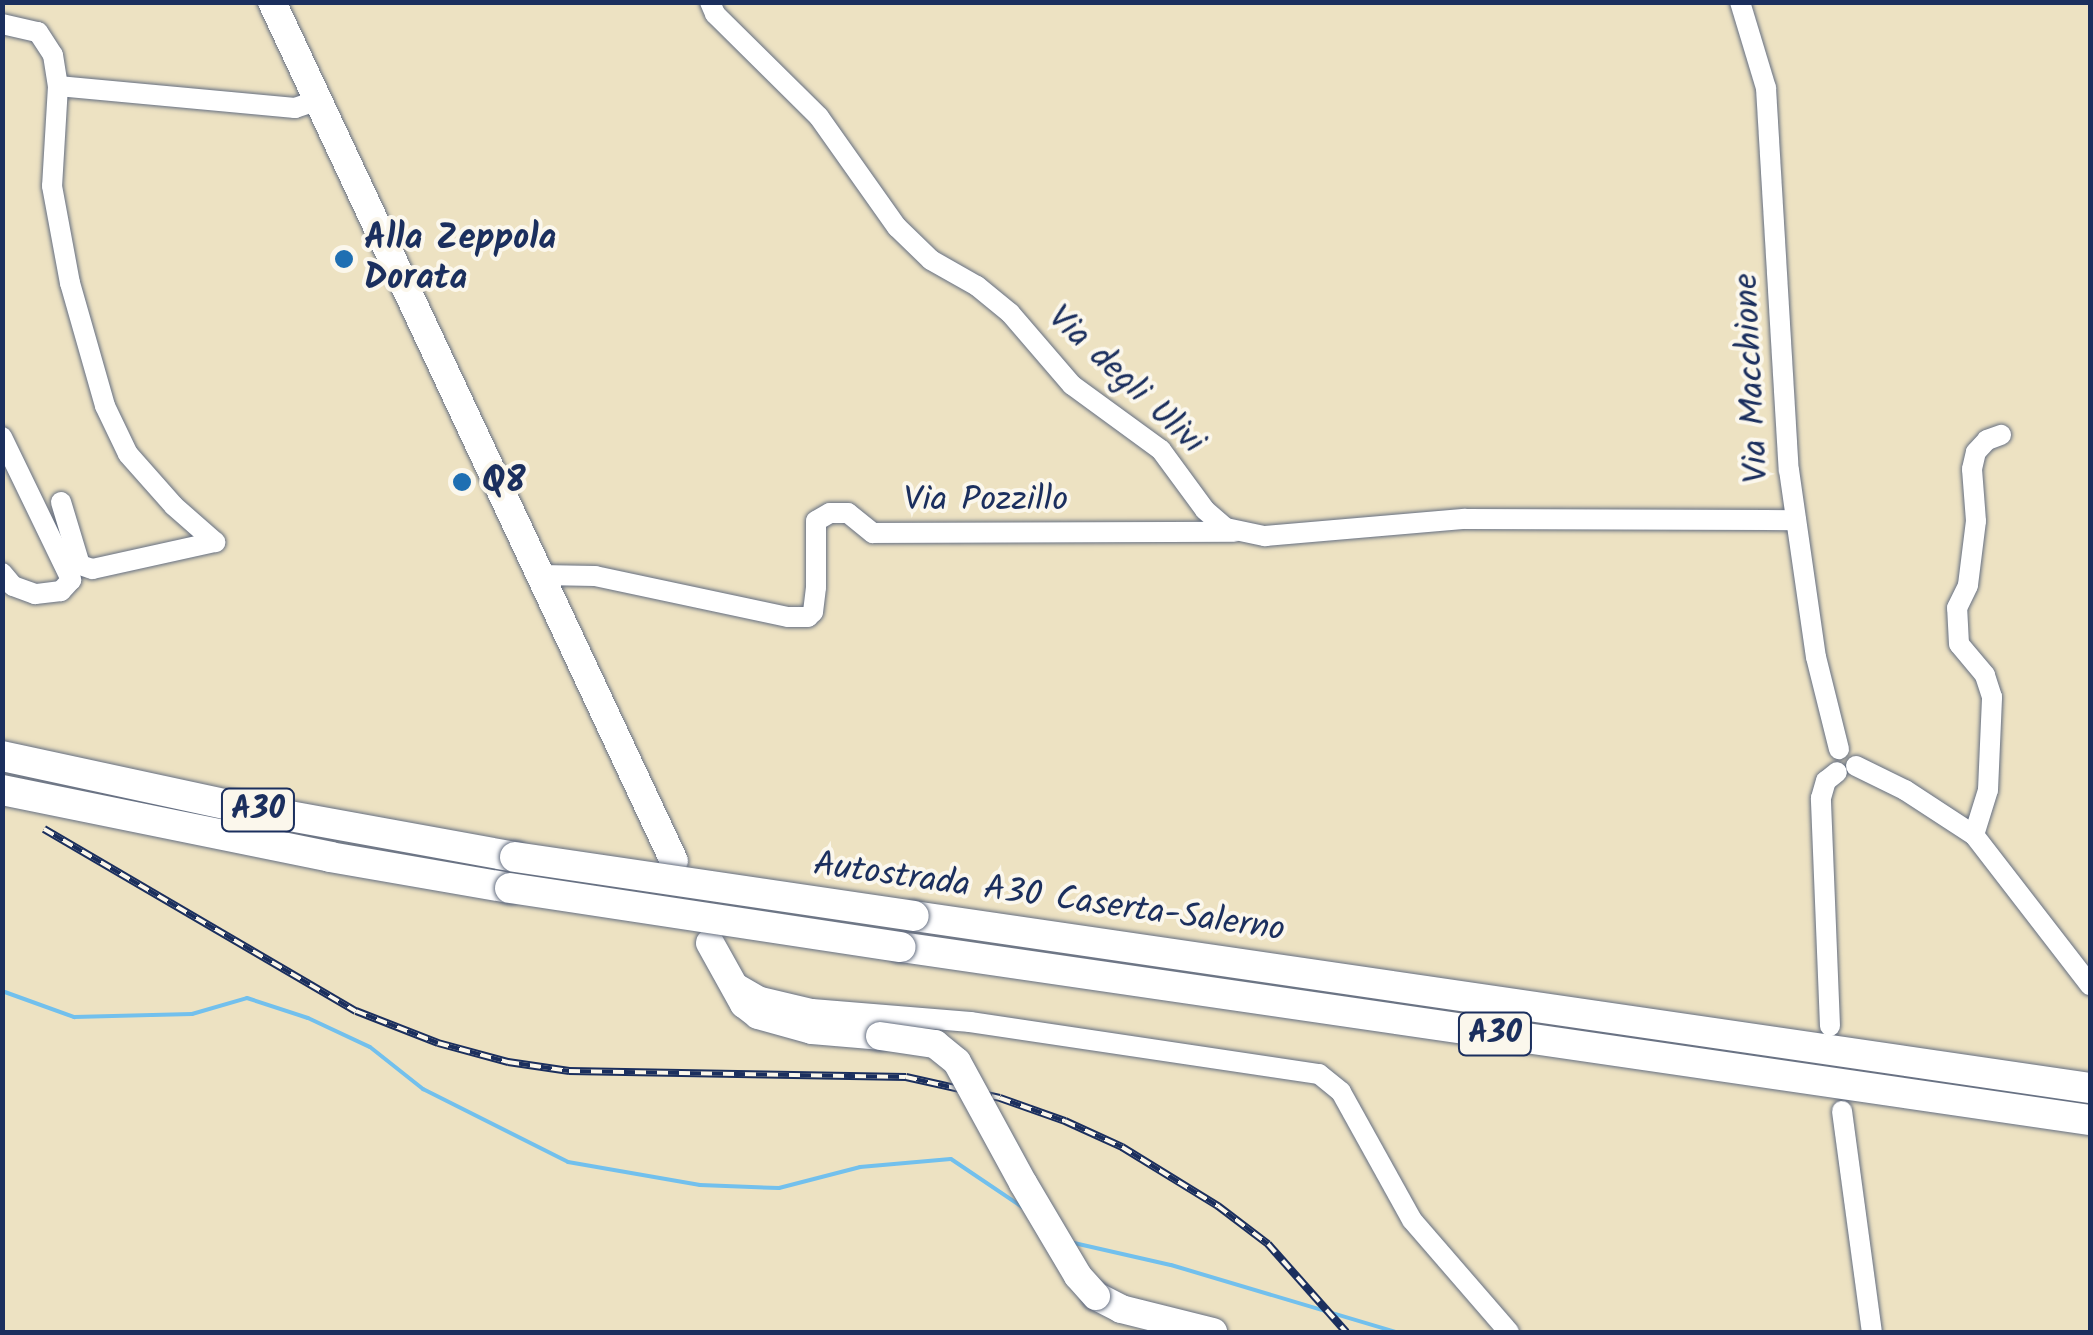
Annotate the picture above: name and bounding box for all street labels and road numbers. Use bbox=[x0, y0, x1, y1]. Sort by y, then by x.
street label: Via Macchione bbox=[1727, 272, 1779, 484]
street label: Via degli Ulivi bbox=[1038, 298, 1212, 464]
street label: Via Pozzillo bbox=[904, 480, 1068, 522]
road number: A30 bbox=[220, 783, 296, 837]
street label: Autostrada A30 Caserta-Salerno bbox=[811, 844, 1287, 952]
road number: A30 bbox=[1458, 1007, 1532, 1061]

